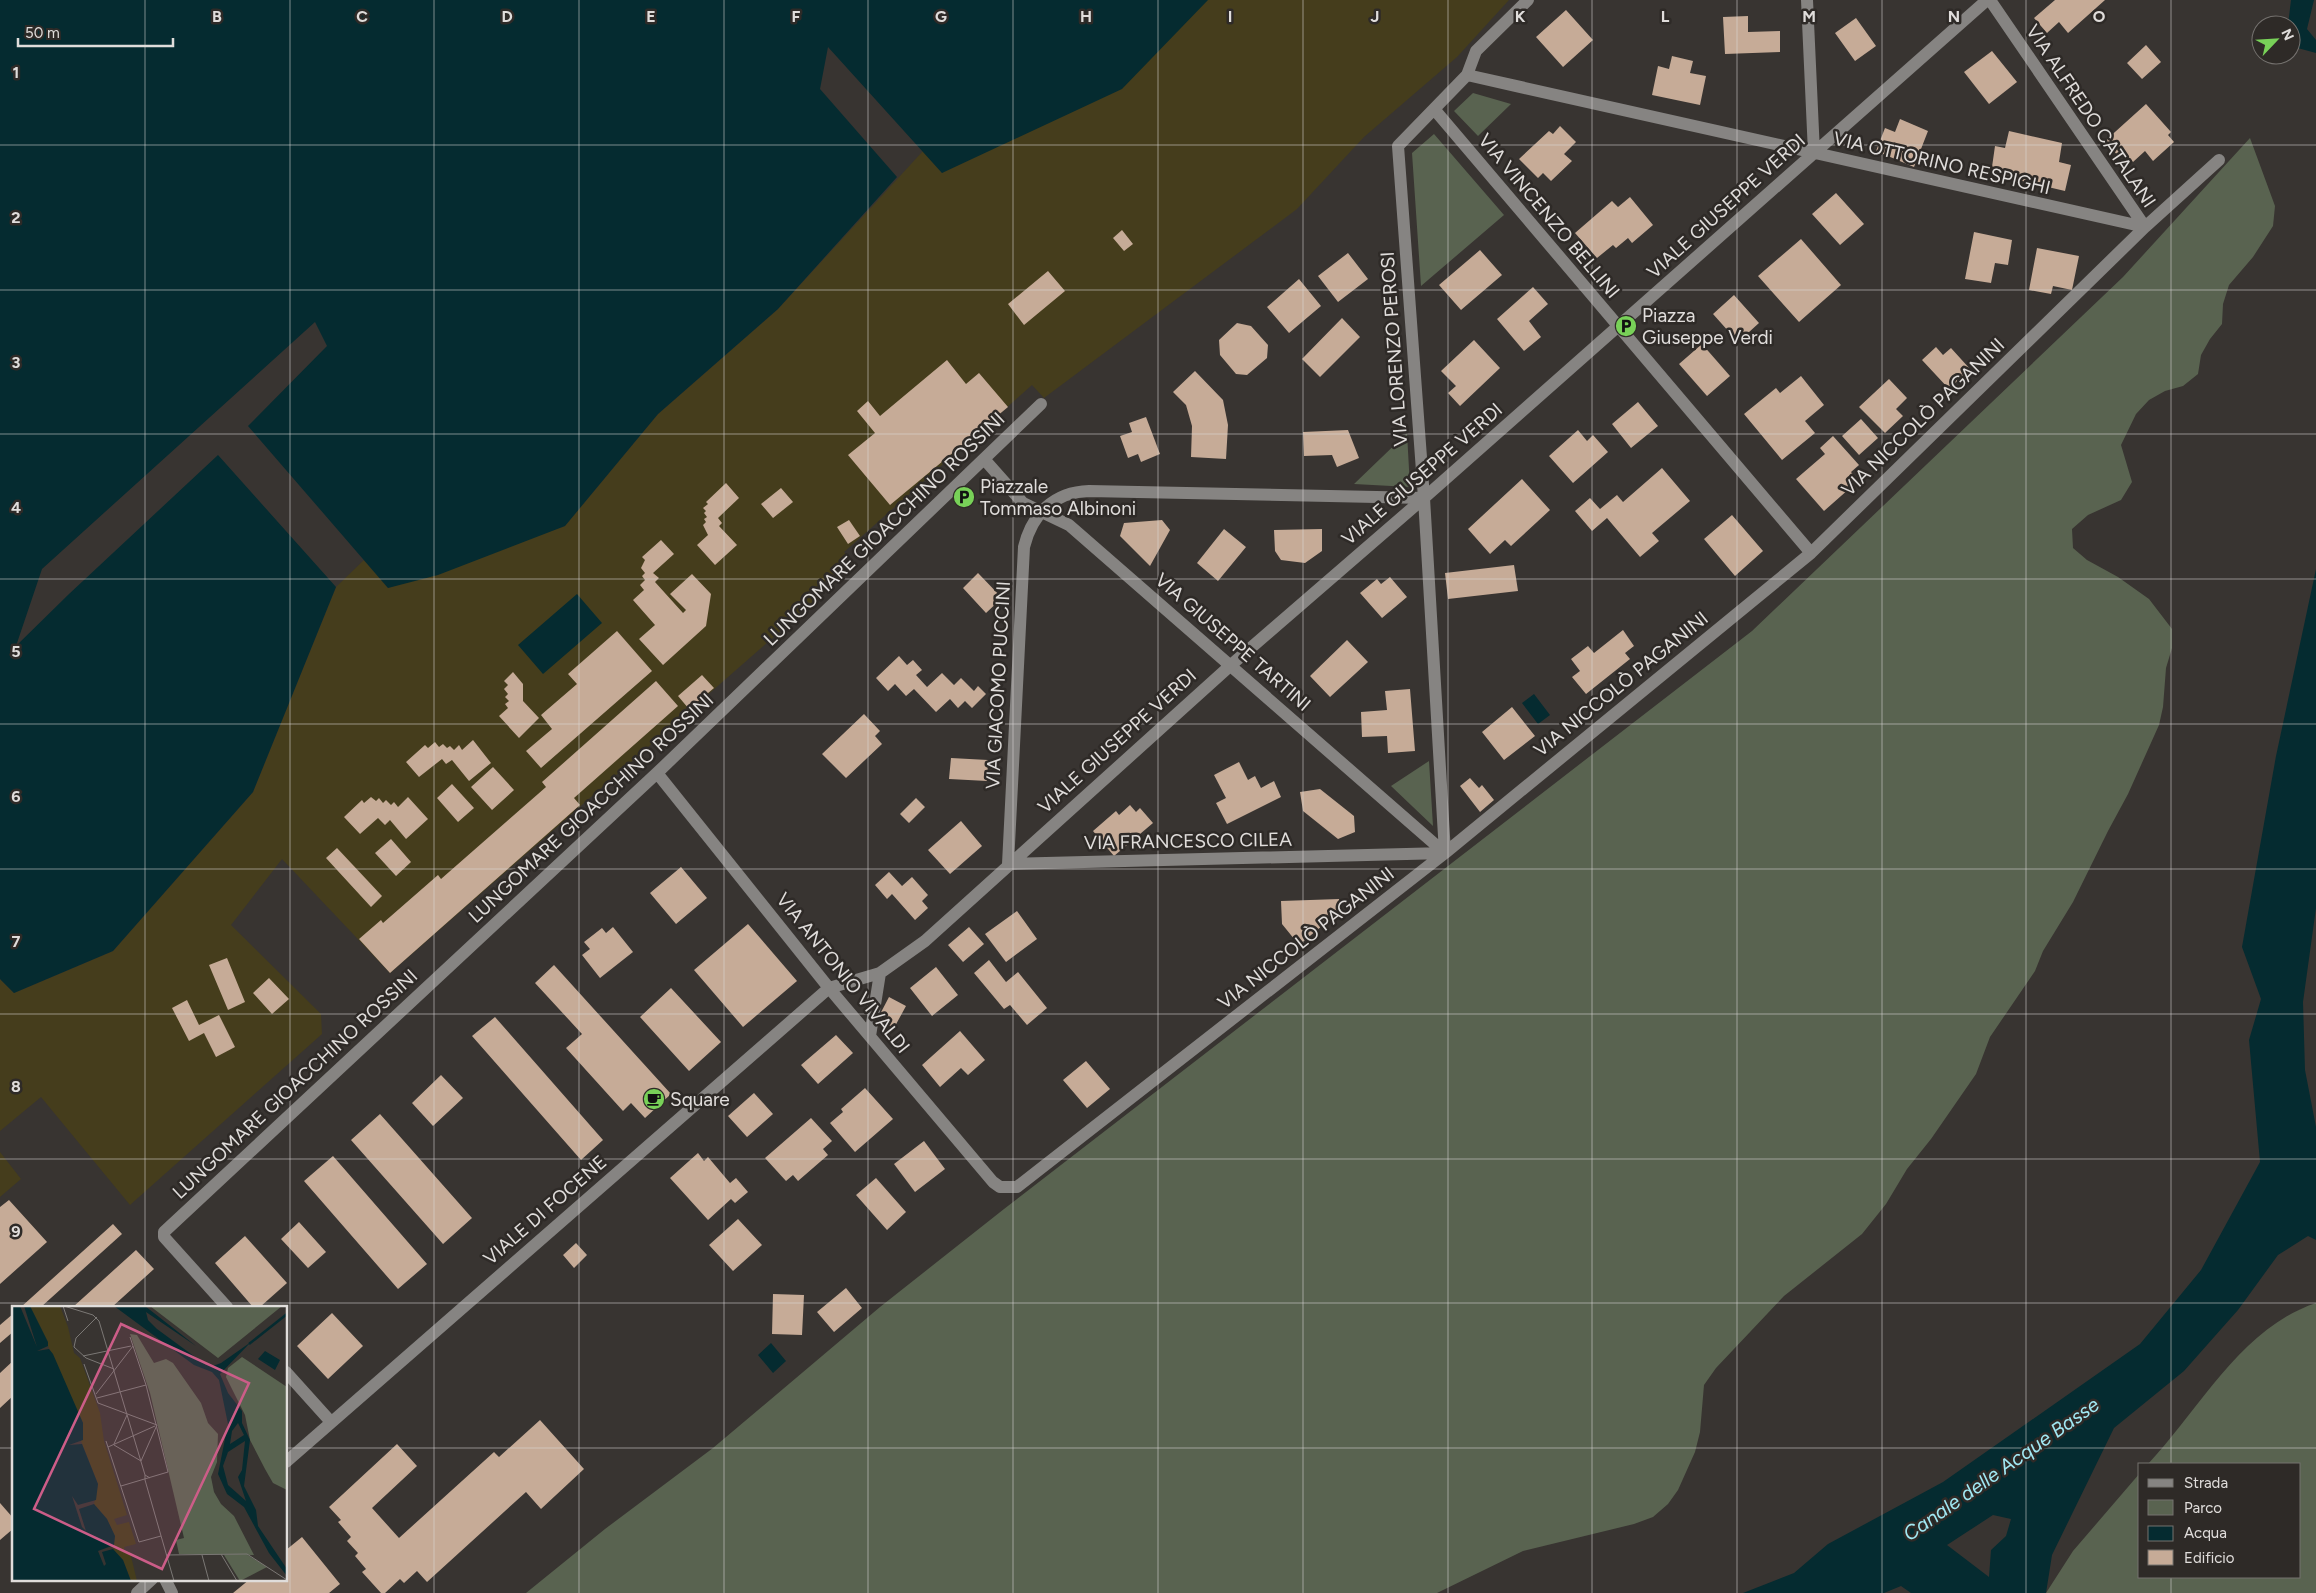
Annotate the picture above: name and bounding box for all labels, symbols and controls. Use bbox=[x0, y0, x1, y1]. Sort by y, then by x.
text: B bbox=[212, 7, 222, 26]
text: C bbox=[356, 7, 368, 26]
text: D bbox=[501, 7, 513, 26]
text: E bbox=[646, 7, 656, 26]
text: F bbox=[792, 7, 801, 26]
text: G bbox=[935, 7, 947, 26]
text: H bbox=[1080, 7, 1092, 26]
text: I bbox=[1228, 7, 1232, 26]
text: J bbox=[1371, 7, 1379, 26]
text: K bbox=[1515, 7, 1526, 26]
text: L bbox=[1661, 7, 1670, 26]
text: M bbox=[1802, 7, 1816, 26]
text: N bbox=[1948, 7, 1960, 26]
text: O bbox=[2093, 7, 2106, 26]
scale bar bbox=[18, 15, 172, 47]
north arrow bbox=[2251, 15, 2301, 65]
street label: VIA ALFREDO CATALANI bbox=[2021, 20, 2161, 212]
text: 50 m bbox=[25, 24, 60, 42]
text: N bbox=[2277, 26, 2297, 43]
text: 1 bbox=[13, 63, 19, 82]
street label: VIA OTTORINO RESPIGHI bbox=[1831, 127, 2053, 199]
street label: VIA VINCENZO BELLINI bbox=[1473, 129, 1625, 303]
street label: VIALE GIUSEPPE VERDI bbox=[1642, 129, 1810, 283]
text: 2 bbox=[11, 208, 21, 227]
street label: VIA LORENZO PEROSI bbox=[1376, 251, 1412, 447]
place label: Piazza Giuseppe Verdi bbox=[1642, 304, 1773, 349]
parking icon: Piazza Giuseppe Verdi bbox=[1614, 314, 1638, 338]
street label: VIA NICCOLÒ PAGANINI bbox=[1837, 333, 2009, 501]
text: 3 bbox=[12, 353, 21, 372]
street label: VIALE GIUSEPPE VERDI bbox=[1337, 398, 1507, 550]
street label: LUNGOMARE GIOACCHINO ROSSINI bbox=[759, 407, 1009, 651]
place label: Piazzale Tommaso Albinoni bbox=[980, 475, 1136, 520]
parking icon: Piazzale Tommaso Albinoni bbox=[952, 485, 976, 509]
text: 4 bbox=[11, 498, 21, 517]
street label: VIA GIUSEPPE TARTINI bbox=[1150, 568, 1316, 716]
street label: VIA GIACOMO PUCCINI bbox=[981, 580, 1015, 790]
street label: VIA NICCOLÒ PAGANINI bbox=[1529, 607, 1713, 761]
text: 5 bbox=[11, 642, 21, 661]
street label: VIALE GIUSEPPE VERDI bbox=[1033, 664, 1201, 818]
street label: LUNGOMARE GIOACCHINO ROSSINI bbox=[464, 688, 718, 928]
text: 6 bbox=[11, 787, 21, 806]
street label: VIA FRANCESCO CILEA bbox=[1084, 828, 1292, 854]
street label: VIA NICCOLÒ PAGANINI bbox=[1213, 862, 1399, 1014]
street label: VIA ANTONIO VIVALDI bbox=[771, 888, 915, 1058]
text: 7 bbox=[12, 932, 21, 951]
street label: LUNGOMARE GIOACCHINO ROSSINI bbox=[168, 964, 422, 1204]
text: 8 bbox=[11, 1077, 21, 1096]
cafe icon: Square bbox=[642, 1087, 666, 1111]
place label: Square bbox=[670, 1088, 730, 1111]
street label: VIALE DI FOCENE bbox=[479, 1150, 611, 1270]
text: 9 bbox=[11, 1222, 21, 1241]
inset map bbox=[12, 1306, 288, 1580]
water label: Canale delle Acque Basse bbox=[1898, 1392, 2104, 1546]
legend bbox=[2138, 1463, 2301, 1578]
text: Strada bbox=[2184, 1474, 2228, 1492]
text: Parco bbox=[2184, 1499, 2222, 1517]
text: Acqua bbox=[2184, 1524, 2227, 1542]
text: Edificio bbox=[2184, 1549, 2235, 1567]

